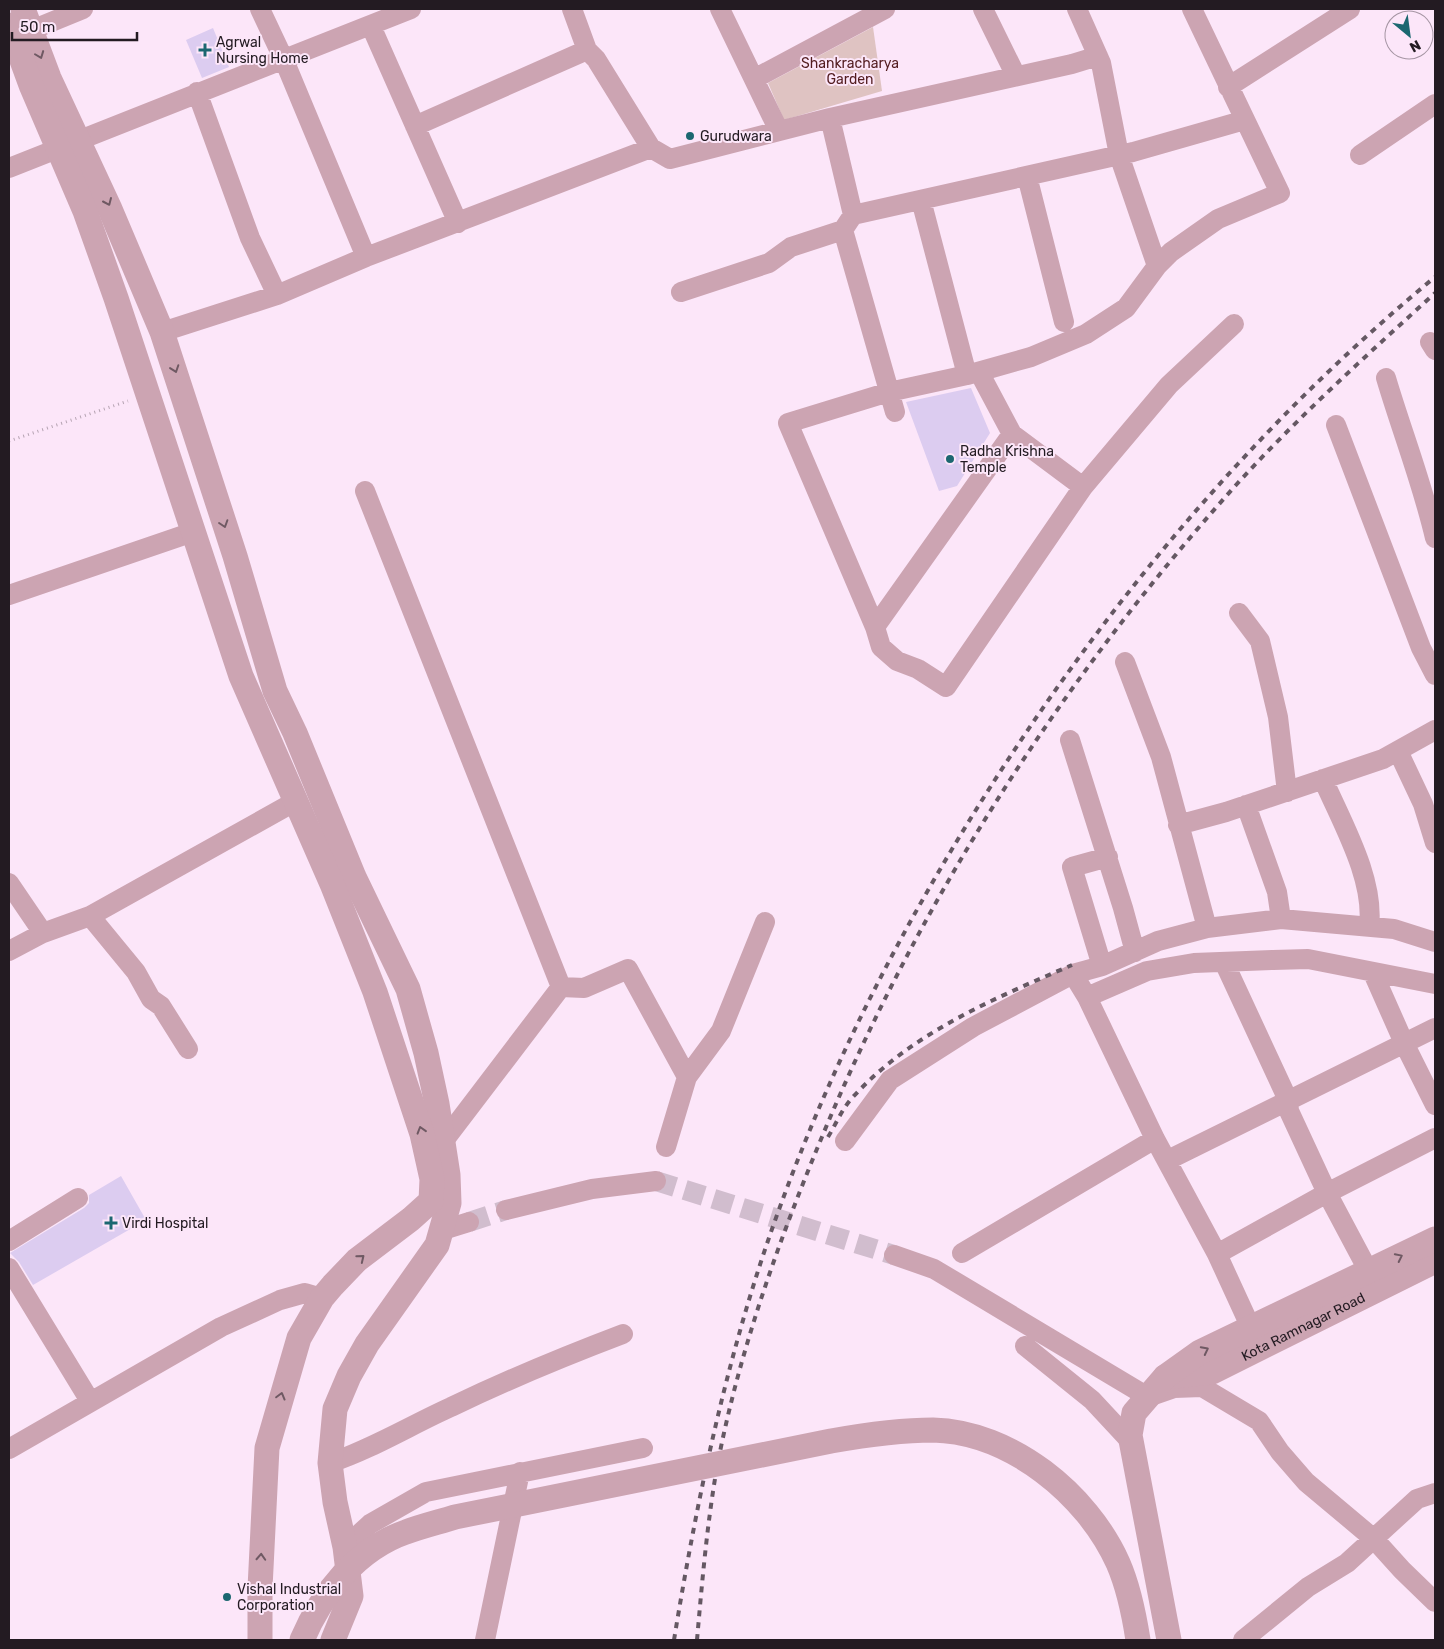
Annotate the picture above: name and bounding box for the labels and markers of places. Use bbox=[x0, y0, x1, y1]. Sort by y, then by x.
place label: Agrwal Nursing Home bbox=[216, 34, 309, 67]
marker: Agrwal Nursing Home bbox=[198, 43, 212, 57]
place label: Gurudwara bbox=[700, 128, 772, 145]
marker: Gurudwara bbox=[684, 130, 696, 142]
place label: Radha Krishna Temple bbox=[960, 443, 1054, 476]
marker: Radha Krishna Temple bbox=[944, 453, 956, 465]
place label: Virdi Hospital bbox=[122, 1215, 208, 1232]
marker: Virdi Hospital bbox=[104, 1216, 118, 1230]
place label: Vishal Industrial Corporation bbox=[237, 1581, 341, 1614]
marker: Vishal Industrial Corporation bbox=[221, 1591, 233, 1603]

